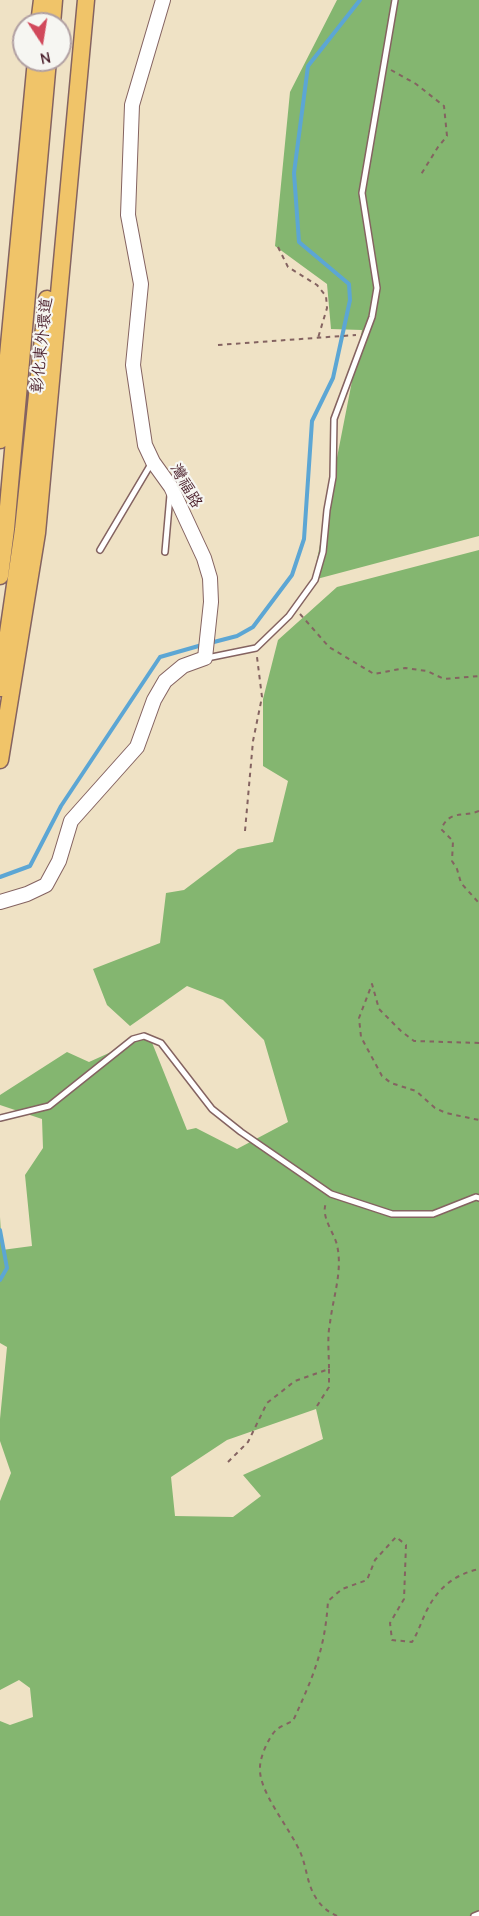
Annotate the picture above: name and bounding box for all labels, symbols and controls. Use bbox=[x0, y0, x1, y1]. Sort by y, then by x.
north arrow bbox=[12, 12, 72, 72]
text: N bbox=[38, 48, 52, 68]
street label: 彰化東外環道 bbox=[27, 296, 57, 394]
street label: 灣福路 bbox=[166, 460, 206, 512]

